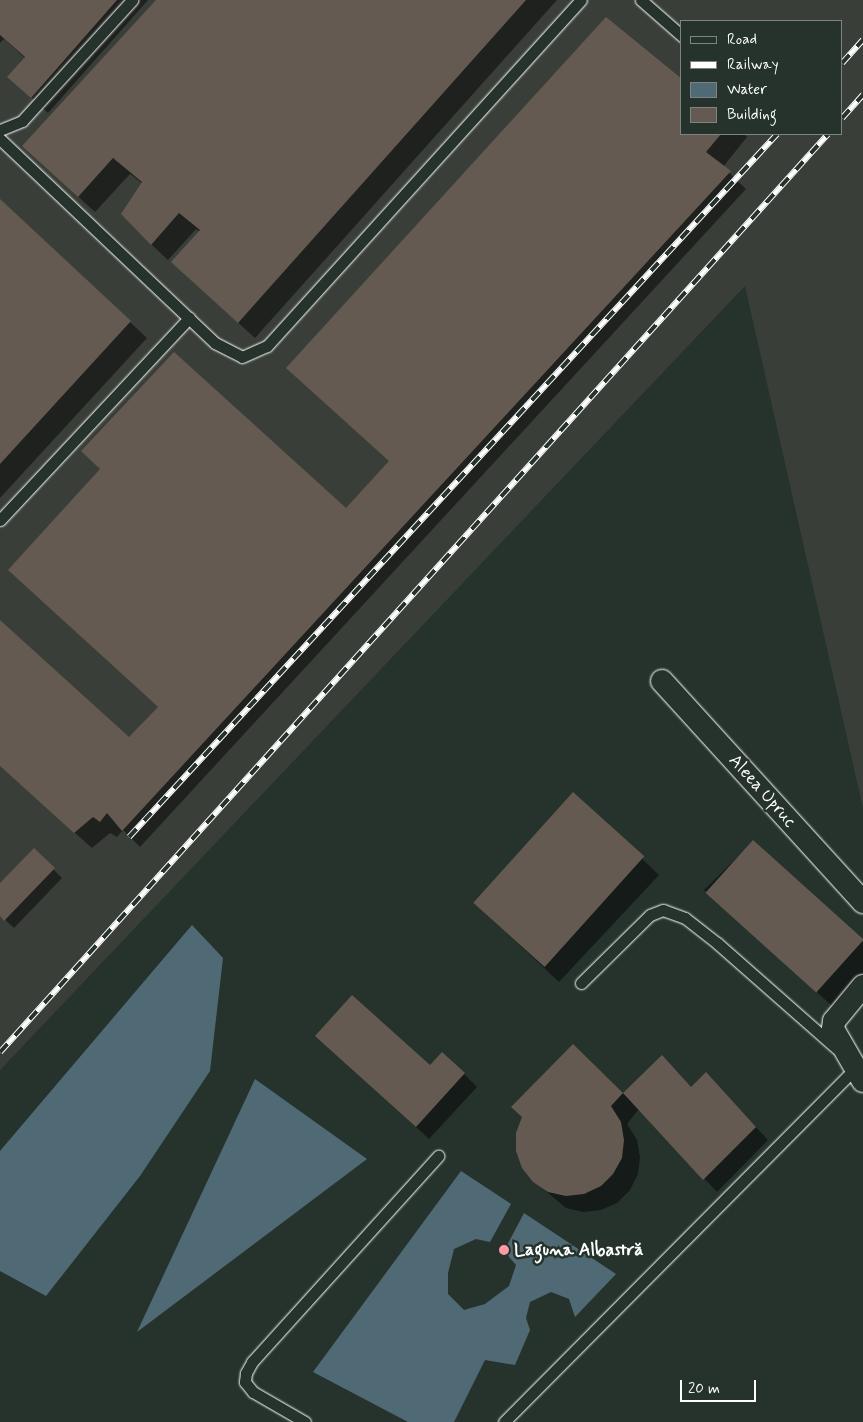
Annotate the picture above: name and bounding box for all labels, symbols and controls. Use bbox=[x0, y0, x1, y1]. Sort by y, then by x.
legend bbox=[680, 20, 843, 135]
text: Road bbox=[727, 30, 757, 50]
text: Railway bbox=[727, 55, 779, 75]
text: Water bbox=[727, 80, 767, 100]
text: Building bbox=[727, 105, 777, 125]
street label: Aleea Upruc bbox=[725, 751, 799, 831]
place label: Laguna Albastră bbox=[514, 1239, 644, 1261]
marker: Laguna Albastră bbox=[498, 1244, 510, 1256]
scale bar bbox=[683, 1370, 759, 1402]
text: 20 m bbox=[688, 1379, 720, 1399]

